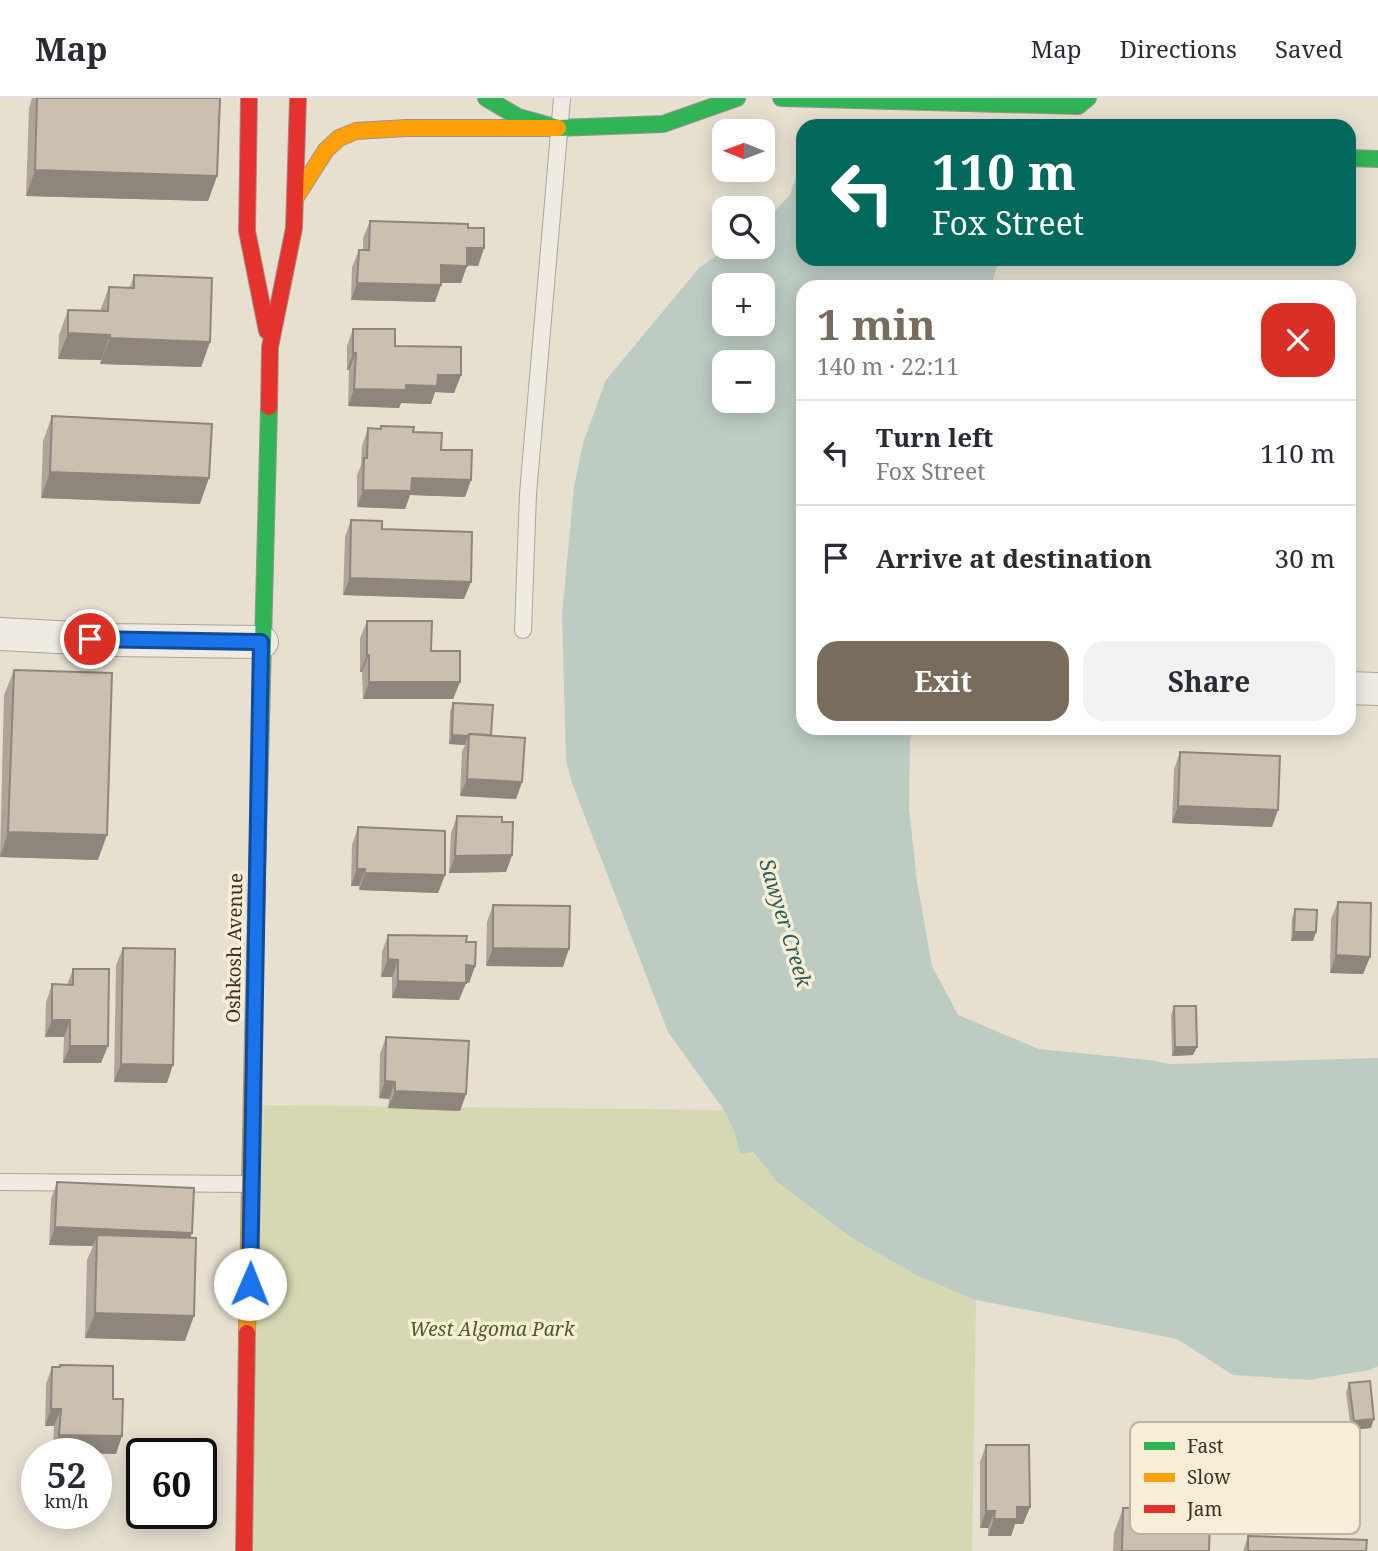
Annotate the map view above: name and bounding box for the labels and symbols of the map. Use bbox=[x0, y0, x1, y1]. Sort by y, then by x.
north arrow bbox=[712, 119, 775, 182]
pin bbox=[60, 609, 120, 669]
water label: Sawyer Creek bbox=[753, 855, 819, 991]
street label: Oshkosh Avenue bbox=[220, 873, 248, 1023]
position arrow bbox=[213, 1247, 287, 1321]
park label: West Algoma Park bbox=[410, 1316, 576, 1342]
legend bbox=[1130, 1422, 1360, 1534]
text: Fast bbox=[1187, 1433, 1224, 1459]
speed limit sign: 60 bbox=[126, 1438, 217, 1529]
text: Slow bbox=[1187, 1464, 1231, 1490]
text: Jam bbox=[1186, 1496, 1222, 1522]

